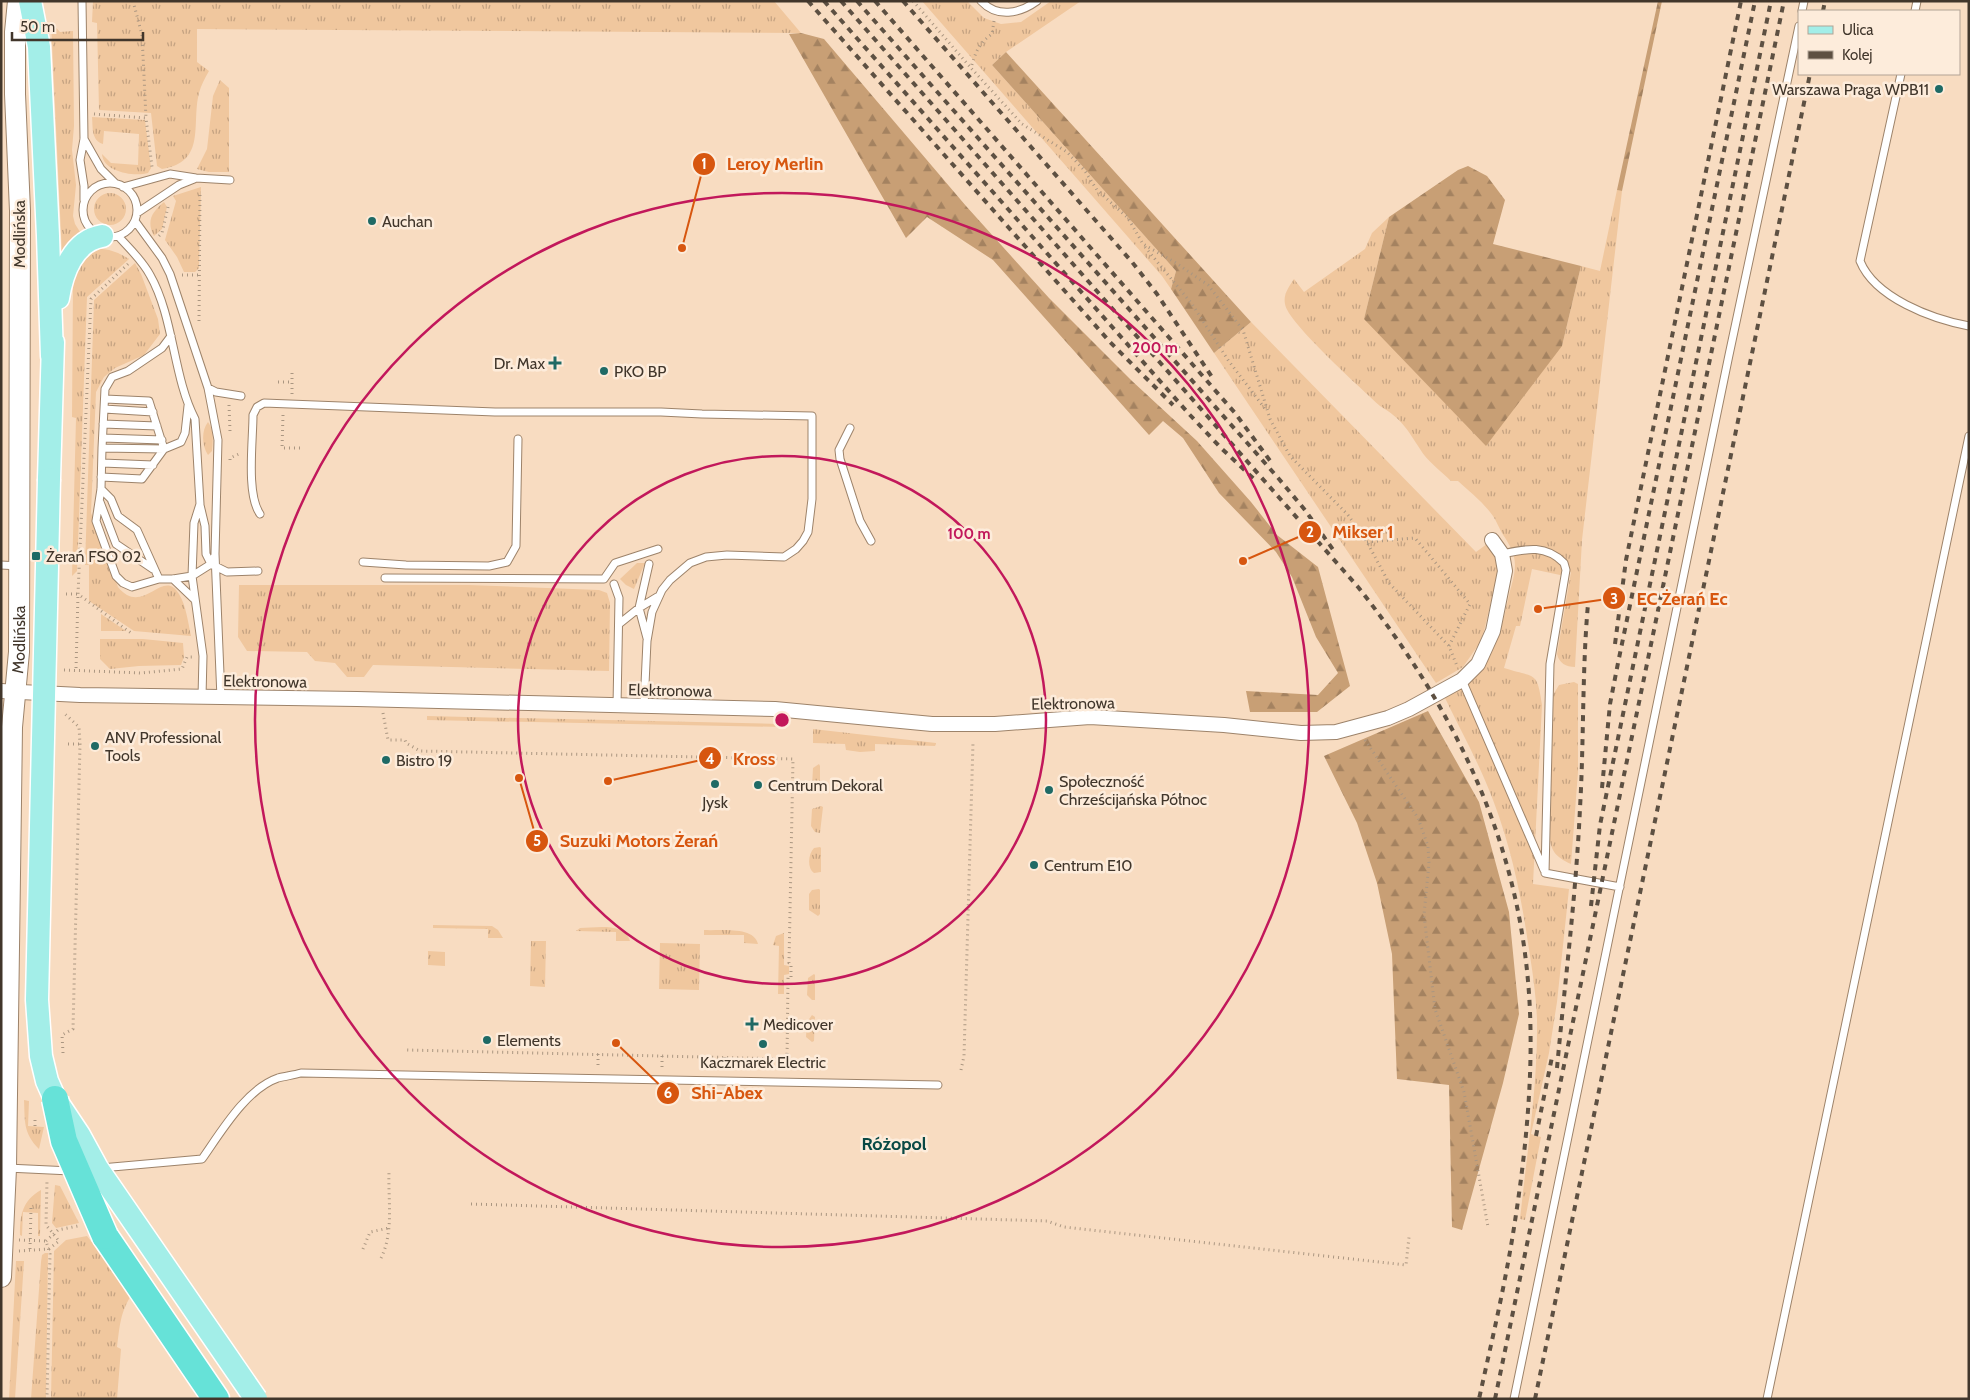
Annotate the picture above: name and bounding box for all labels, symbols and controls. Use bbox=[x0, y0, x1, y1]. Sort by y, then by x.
scale bar bbox=[12, 10, 144, 42]
legend bbox=[1798, 10, 1960, 75]
text: 50 m bbox=[20, 18, 55, 36]
text: Ulica bbox=[1842, 21, 1874, 39]
text: Kolej bbox=[1842, 46, 1873, 64]
place label: Warszawa Praga WPB11 bbox=[1772, 80, 1929, 99]
marker: Warszawa Praga WPB11 bbox=[1933, 83, 1945, 95]
callout: Leroy Merlin bbox=[692, 147, 834, 180]
text: Leroy Merlin bbox=[727, 153, 823, 175]
text: 1 bbox=[701, 155, 707, 173]
street label: Modlińska bbox=[10, 200, 29, 268]
place label: Auchan bbox=[382, 212, 433, 231]
marker: Auchan bbox=[366, 215, 378, 227]
text: 200 m bbox=[1132, 339, 1178, 357]
place label: Dr. Max bbox=[494, 354, 545, 373]
marker: Dr. Max bbox=[549, 357, 561, 369]
place label: PKO BP bbox=[614, 362, 666, 381]
marker: PKO BP bbox=[598, 365, 610, 377]
callout: Mikser 1 bbox=[1297, 515, 1404, 548]
text: Mikser 1 bbox=[1332, 521, 1394, 543]
text: 2 bbox=[1306, 523, 1314, 541]
text: 100 m bbox=[947, 525, 991, 543]
place label: Żerań FSO 02 bbox=[46, 547, 141, 566]
marker: Żerań FSO 02 bbox=[30, 550, 42, 562]
callout: EC Żerań Ec bbox=[1602, 582, 1738, 615]
text: EC Żerań Ec bbox=[1636, 588, 1728, 610]
text: 3 bbox=[1610, 590, 1618, 608]
street label: Modlińska bbox=[8, 605, 29, 674]
street label: Elektronowa bbox=[223, 671, 307, 692]
street label: Elektronowa bbox=[628, 680, 712, 701]
street label: Elektronowa bbox=[1031, 693, 1115, 714]
centre of rings bbox=[773, 711, 791, 729]
place label: ANV Professional Tools bbox=[105, 728, 221, 765]
marker: ANV Professional Tools bbox=[89, 740, 101, 752]
callout: Kross bbox=[697, 742, 785, 775]
text: Kross bbox=[733, 748, 776, 770]
text: 4 bbox=[705, 750, 715, 768]
place label: Bistro 19 bbox=[396, 751, 452, 770]
marker: Bistro 19 bbox=[380, 754, 392, 766]
place label: Społeczność Chrześcijańska Północ bbox=[1059, 772, 1207, 809]
place label: Centrum Dekoral bbox=[768, 776, 883, 795]
marker: Jysk bbox=[709, 778, 721, 790]
marker: Centrum Dekoral bbox=[752, 779, 764, 791]
marker: Społeczność Chrześcijańska Północ bbox=[1043, 784, 1055, 796]
place label: Jysk bbox=[701, 793, 729, 812]
callout: Suzuki Motors Żerań bbox=[525, 824, 728, 857]
text: Suzuki Motors Żerań bbox=[560, 830, 718, 852]
text: 5 bbox=[533, 832, 541, 850]
place label: Centrum E10 bbox=[1044, 856, 1132, 875]
marker: Centrum E10 bbox=[1028, 859, 1040, 871]
place label: Medicover bbox=[763, 1015, 834, 1034]
marker: Medicover bbox=[745, 1017, 759, 1031]
place label: Elements bbox=[497, 1031, 561, 1050]
marker: Elements bbox=[481, 1034, 493, 1046]
marker: Kaczmarek Electric bbox=[757, 1038, 769, 1050]
place label: Kaczmarek Electric bbox=[700, 1053, 826, 1072]
callout: Shi-Abex bbox=[656, 1076, 773, 1109]
text: Shi-Abex bbox=[691, 1082, 763, 1104]
text: 6 bbox=[664, 1084, 672, 1102]
district label: Różopol bbox=[861, 1133, 927, 1155]

